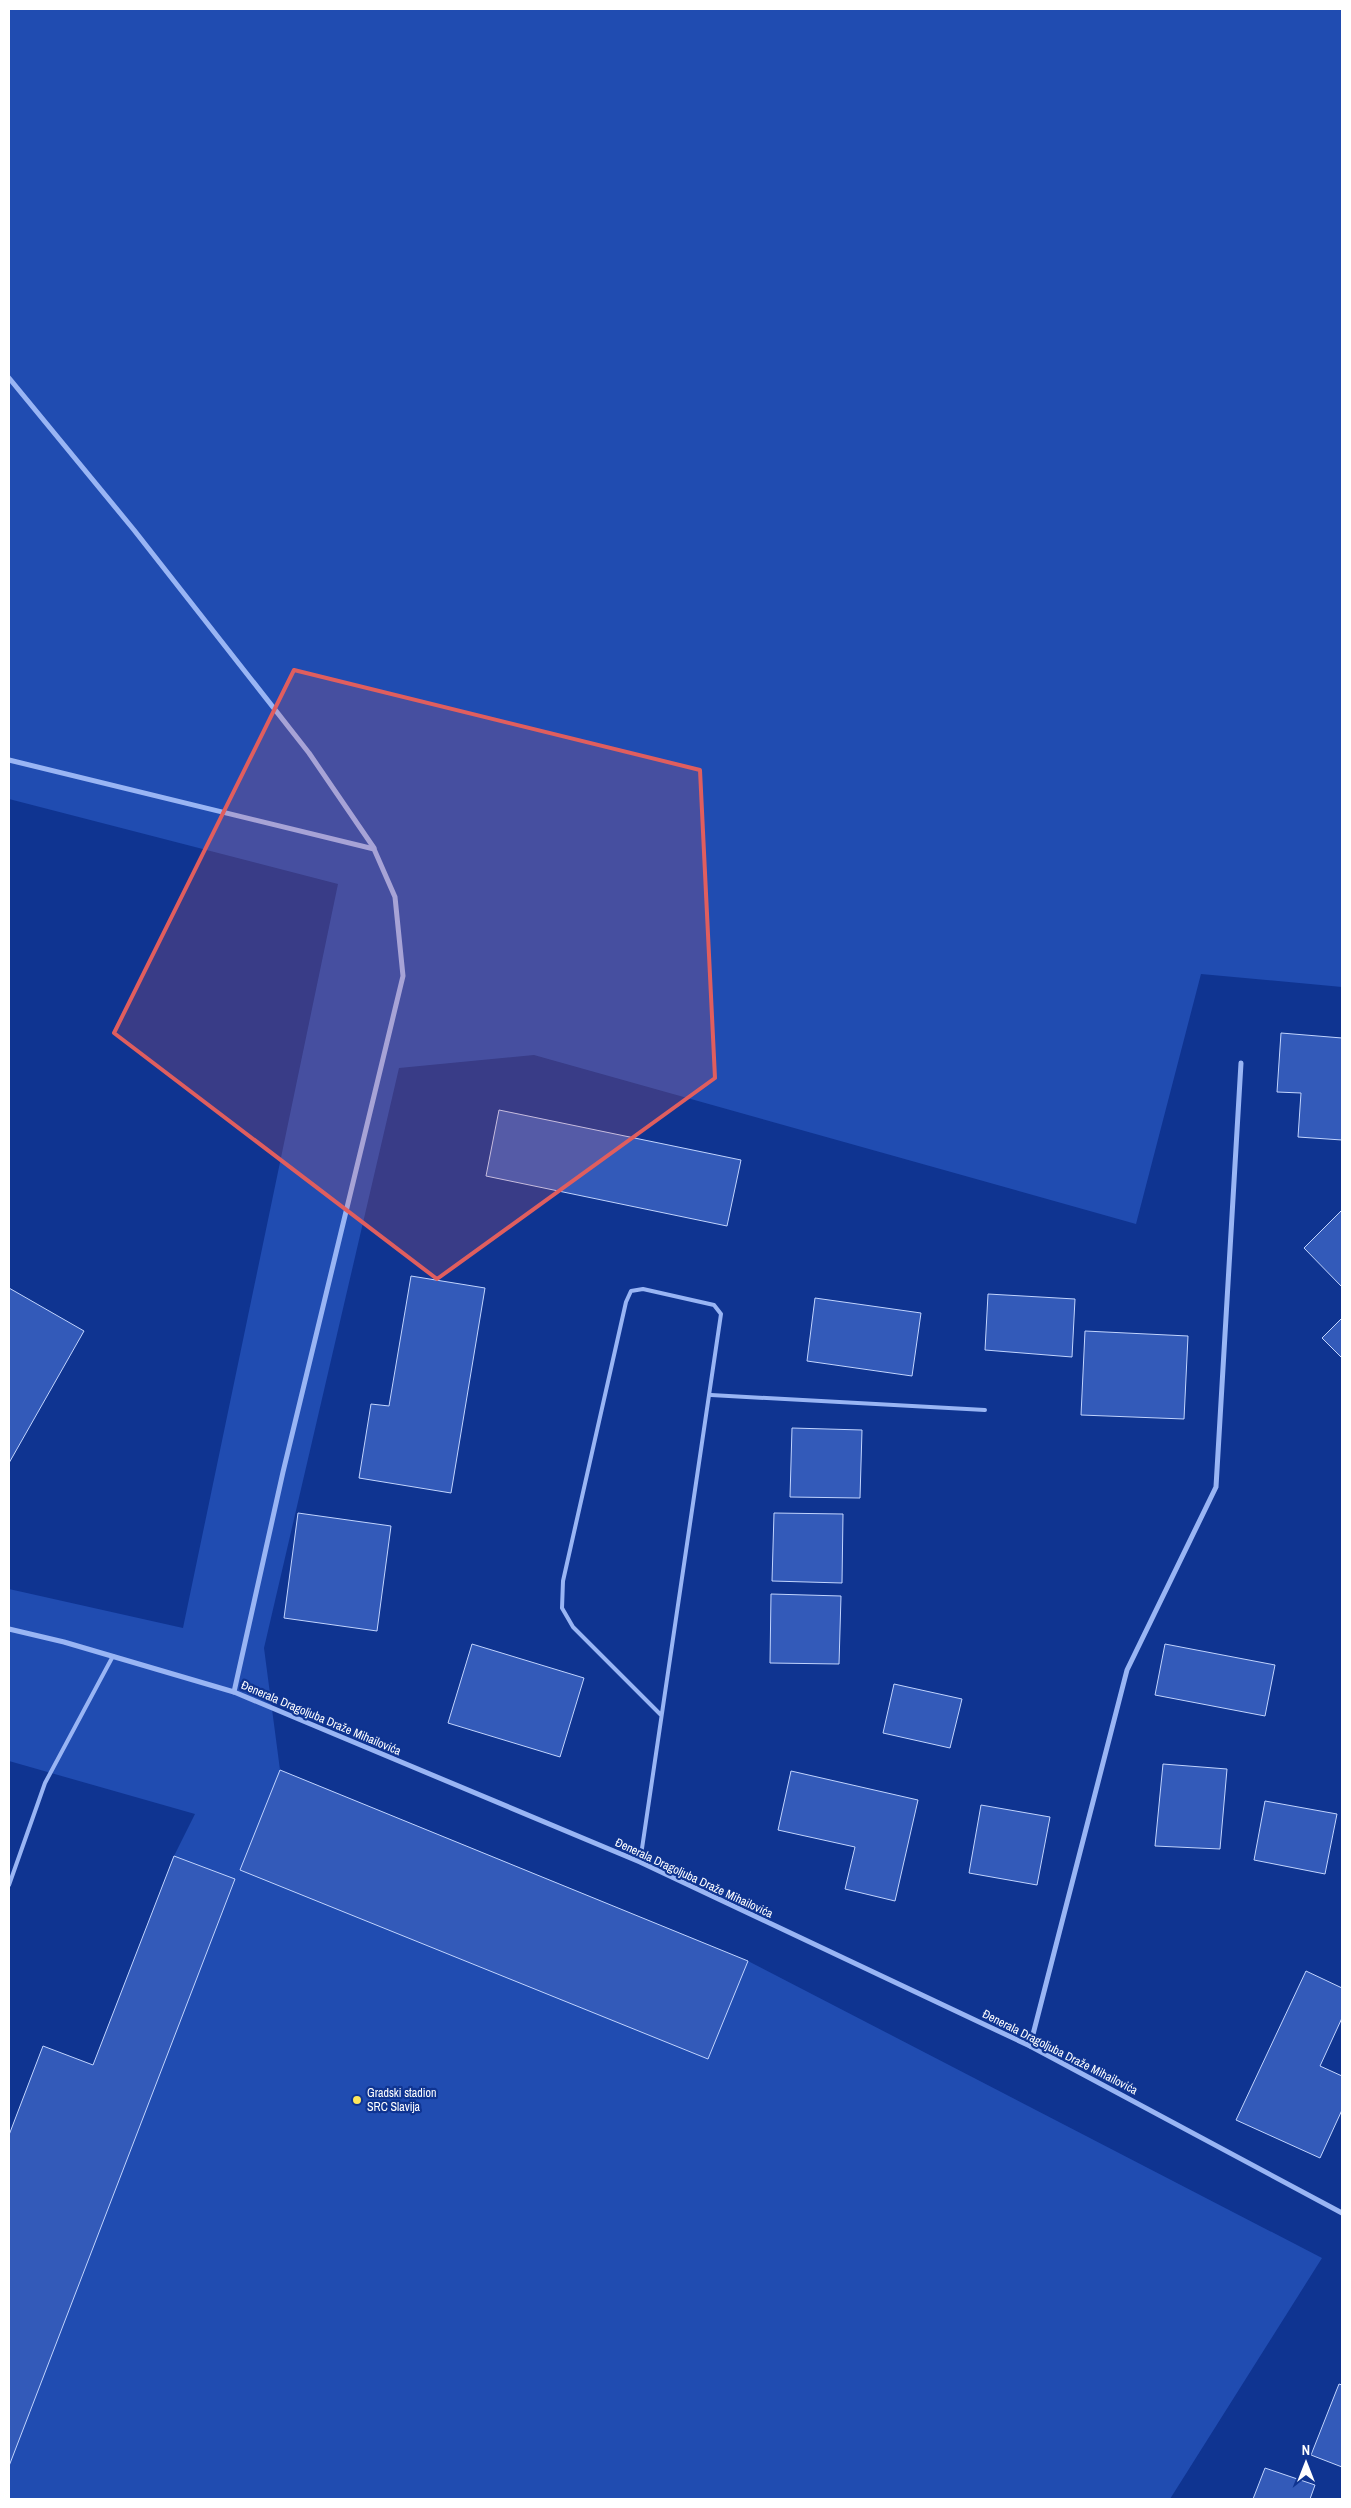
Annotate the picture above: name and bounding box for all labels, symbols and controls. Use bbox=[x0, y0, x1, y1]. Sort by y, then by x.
street label: Đenerala Dragoljuba Draže Mihailovića bbox=[239, 1677, 404, 1759]
street label: Đenerala Dragoljuba Draže Mihailovića bbox=[613, 1834, 776, 1922]
street label: Đenerala Dragoljuba Draže Mihailovića bbox=[980, 2006, 1141, 2098]
place label: Gradski stadion SRC Slavija bbox=[367, 2085, 436, 2115]
marker: Gradski stadion SRC Slavija bbox=[351, 2094, 363, 2106]
north arrow bbox=[1281, 2438, 1331, 2488]
text: N bbox=[1302, 2441, 1310, 2459]

